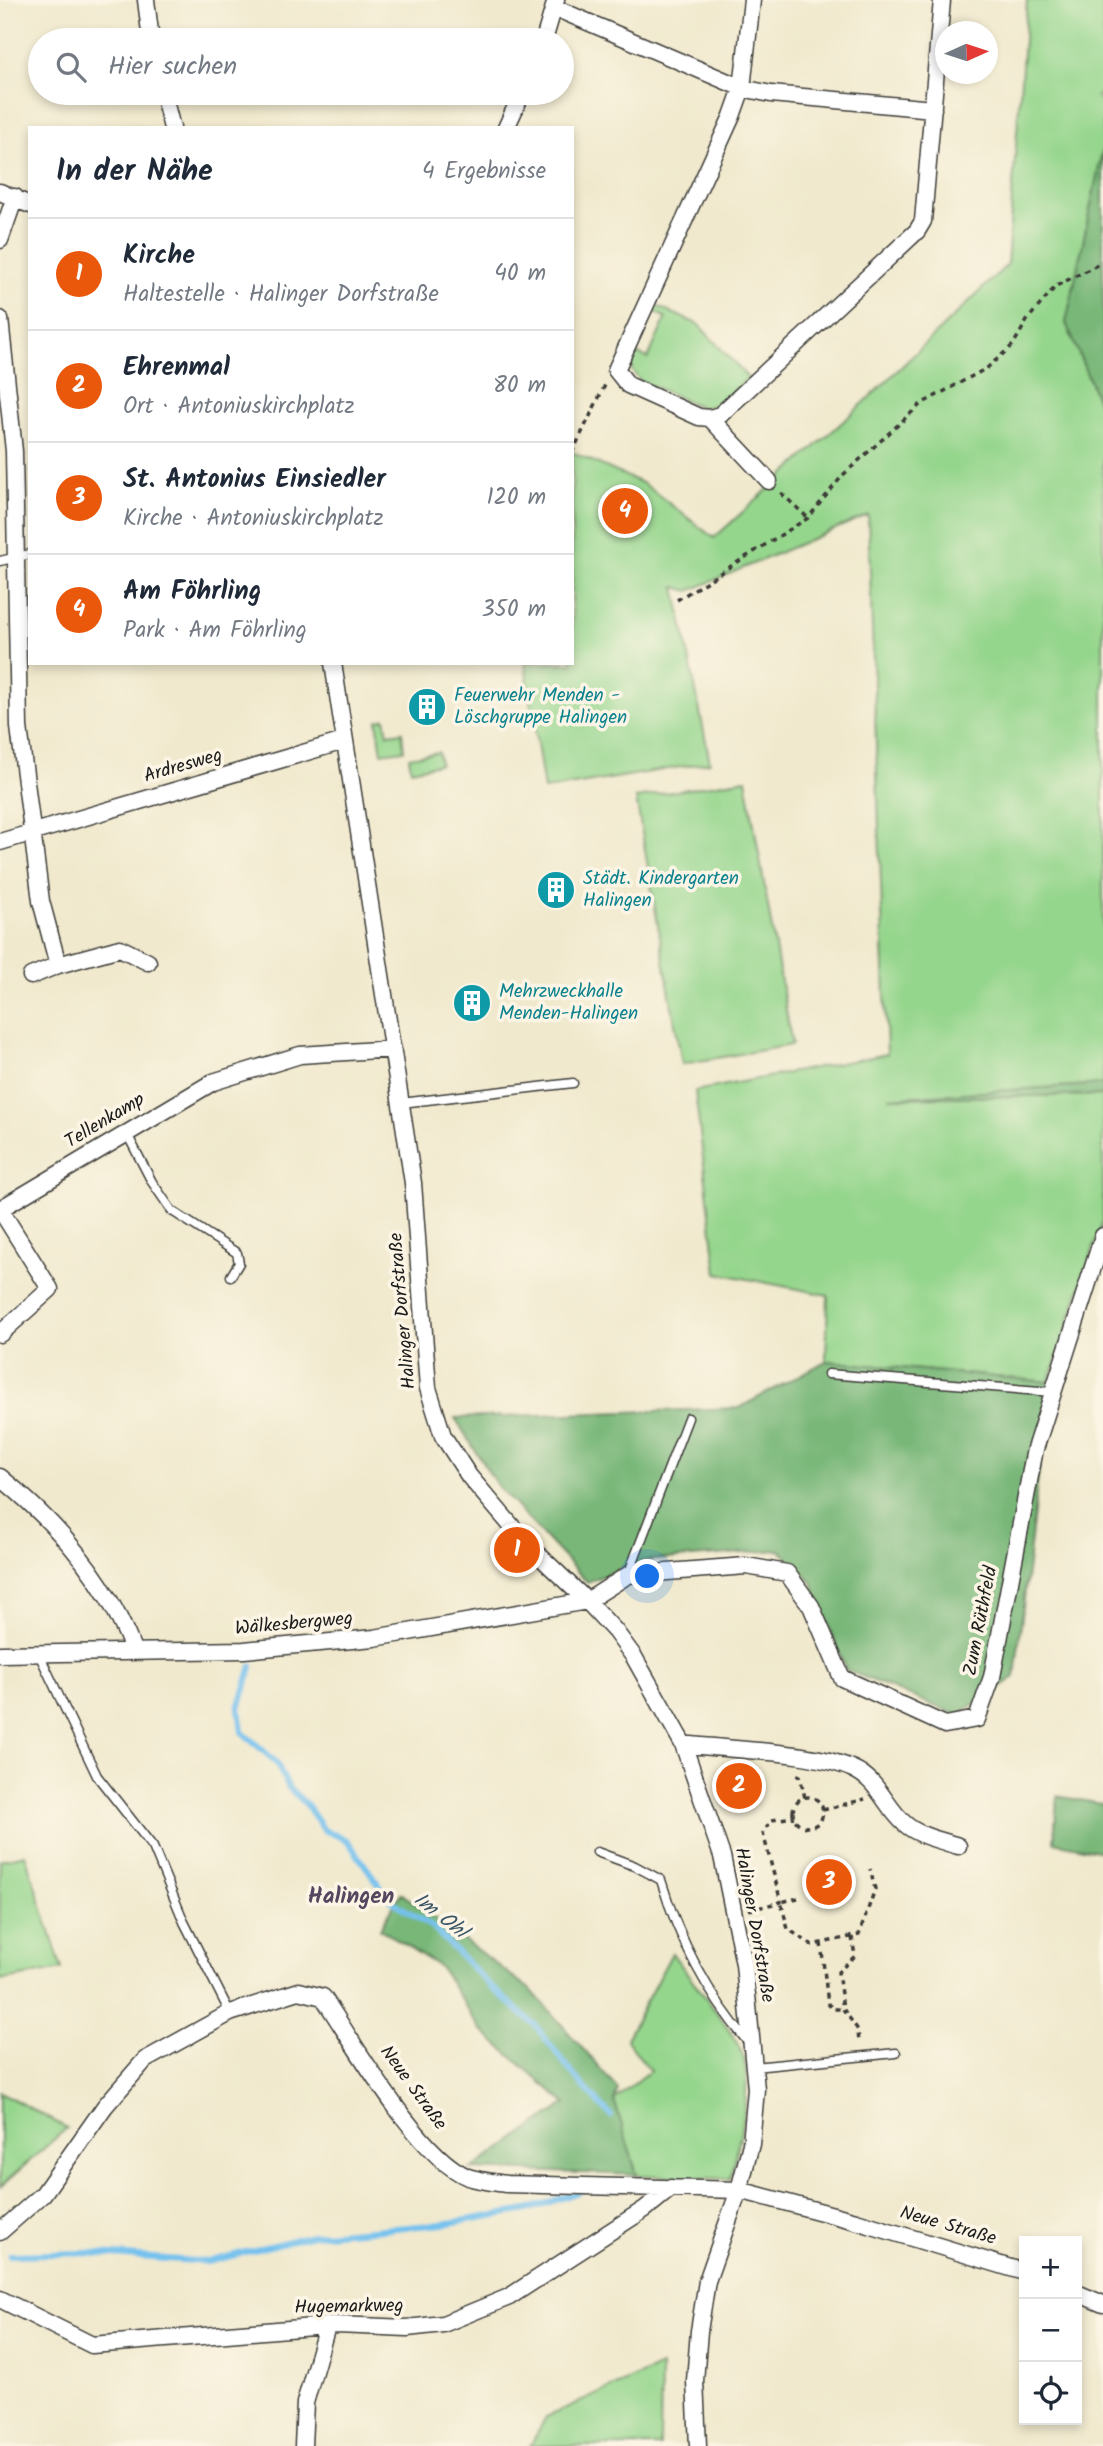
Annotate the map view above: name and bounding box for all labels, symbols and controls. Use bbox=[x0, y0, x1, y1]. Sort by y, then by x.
north arrow bbox=[935, 21, 998, 84]
search box bbox=[28, 28, 574, 105]
text: Hier suchen bbox=[108, 46, 237, 88]
icon: search bbox=[52, 48, 90, 86]
text: In der Nähe bbox=[56, 148, 213, 196]
text: 4 Ergebnisse bbox=[422, 154, 546, 190]
text: Kirche bbox=[123, 235, 195, 277]
text: 1 bbox=[76, 256, 82, 292]
text: 40 m bbox=[494, 256, 546, 292]
text: Haltestelle · Halinger Dorfstraße bbox=[123, 277, 439, 313]
text: Ehrenmal bbox=[123, 347, 230, 389]
text: 2 bbox=[72, 368, 86, 404]
text: 80 m bbox=[493, 368, 546, 404]
text: Ort · Antoniuskirchplatz bbox=[123, 389, 355, 425]
text: St. Antonius Einsiedler bbox=[123, 459, 386, 501]
text: 3 bbox=[73, 480, 85, 516]
text: 120 m bbox=[486, 480, 546, 516]
pin: 4 bbox=[602, 485, 648, 537]
text: Kirche · Antoniuskirchplatz bbox=[123, 501, 384, 537]
text: Am Föhrling bbox=[123, 571, 261, 613]
text: 4 bbox=[73, 592, 85, 628]
text: 350 m bbox=[481, 592, 546, 628]
text: Park · Am Föhrling bbox=[123, 613, 307, 649]
place label: Feuerwehr Menden - Löschgruppe Halingen bbox=[454, 681, 627, 733]
building icon: Feuerwehr Menden - Löschgruppe Halingen bbox=[406, 686, 448, 728]
street label: Ardresweg bbox=[140, 740, 226, 792]
place label: Städt. Kindergarten Halingen bbox=[583, 864, 739, 916]
building icon: Städt. Kindergarten Halingen bbox=[535, 869, 577, 911]
place label: Mehrzweckhalle Menden-Halingen bbox=[499, 977, 638, 1029]
building icon: Mehrzweckhalle Menden-Halingen bbox=[451, 982, 493, 1024]
street label: Tellenkamp bbox=[59, 1085, 151, 1157]
street label: Halinger Dorfstraße bbox=[381, 1231, 425, 1391]
pin: 1 bbox=[494, 1524, 540, 1576]
your location bbox=[630, 1559, 664, 1593]
street label: Zum Rüthfeld bbox=[956, 1563, 1006, 1678]
street label: Wälkesbergweg bbox=[234, 1604, 354, 1644]
pin: 2 bbox=[716, 1760, 762, 1812]
street label: Halinger Dorfstraße bbox=[726, 1845, 782, 2005]
pin: 3 bbox=[806, 1856, 852, 1908]
district label: Halingen bbox=[308, 1879, 395, 1915]
water label: Im Ohl bbox=[406, 1884, 477, 1950]
street label: Neue Straße bbox=[372, 2039, 455, 2137]
street label: Neue Straße bbox=[896, 2198, 1000, 2254]
map controls bbox=[1019, 2236, 1082, 2425]
button: + bbox=[1019, 2236, 1082, 2299]
street label: Hugemarkweg bbox=[294, 2291, 404, 2323]
button: − bbox=[1019, 2299, 1082, 2362]
button: locate bbox=[1019, 2362, 1082, 2425]

